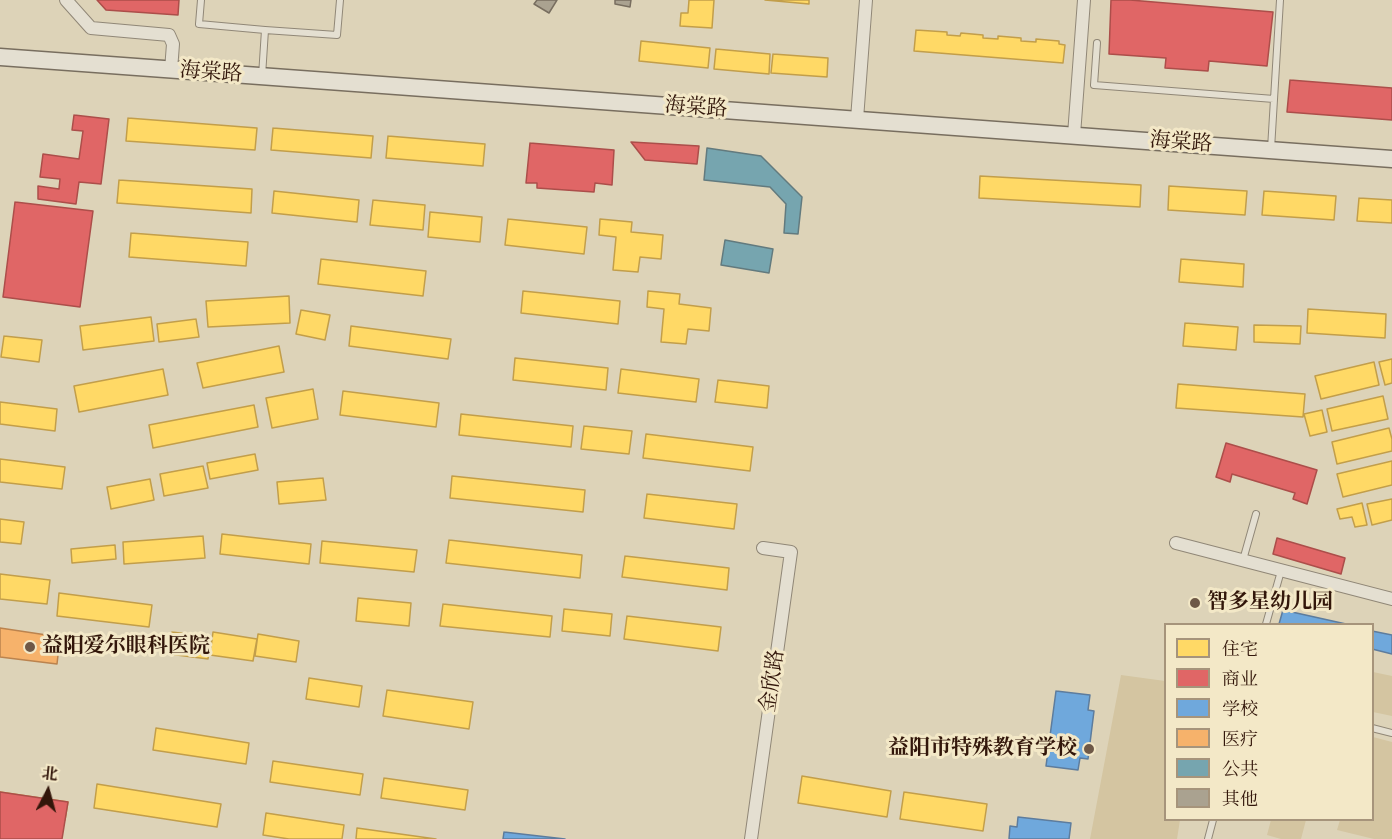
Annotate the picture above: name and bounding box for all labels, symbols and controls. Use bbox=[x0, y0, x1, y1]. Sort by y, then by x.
street label: 海棠路 bbox=[179, 58, 243, 88]
street label: 海棠路 bbox=[664, 93, 728, 123]
street label: 海棠路 bbox=[1149, 128, 1213, 158]
place label: 智多星幼儿园 bbox=[1207, 590, 1333, 616]
marker: 智多星幼儿园 bbox=[1188, 596, 1202, 610]
legend bbox=[1164, 623, 1374, 821]
place label: 益阳爱尔眼科医院 bbox=[42, 634, 210, 660]
text: 住宅 bbox=[1222, 635, 1258, 662]
marker: 益阳爱尔眼科医院 bbox=[23, 640, 37, 654]
street label: 金欣路 bbox=[756, 648, 790, 714]
text: 商业 bbox=[1222, 665, 1258, 692]
text: 学校 bbox=[1222, 695, 1258, 722]
text: 医疗 bbox=[1222, 725, 1258, 752]
place label: 益阳市特殊教育学校 bbox=[888, 736, 1077, 762]
marker: 益阳市特殊教育学校 bbox=[1082, 742, 1096, 756]
text: 公共 bbox=[1222, 755, 1258, 782]
text: 北 bbox=[41, 760, 59, 786]
north arrow bbox=[18, 761, 78, 821]
text: 其他 bbox=[1222, 785, 1258, 812]

